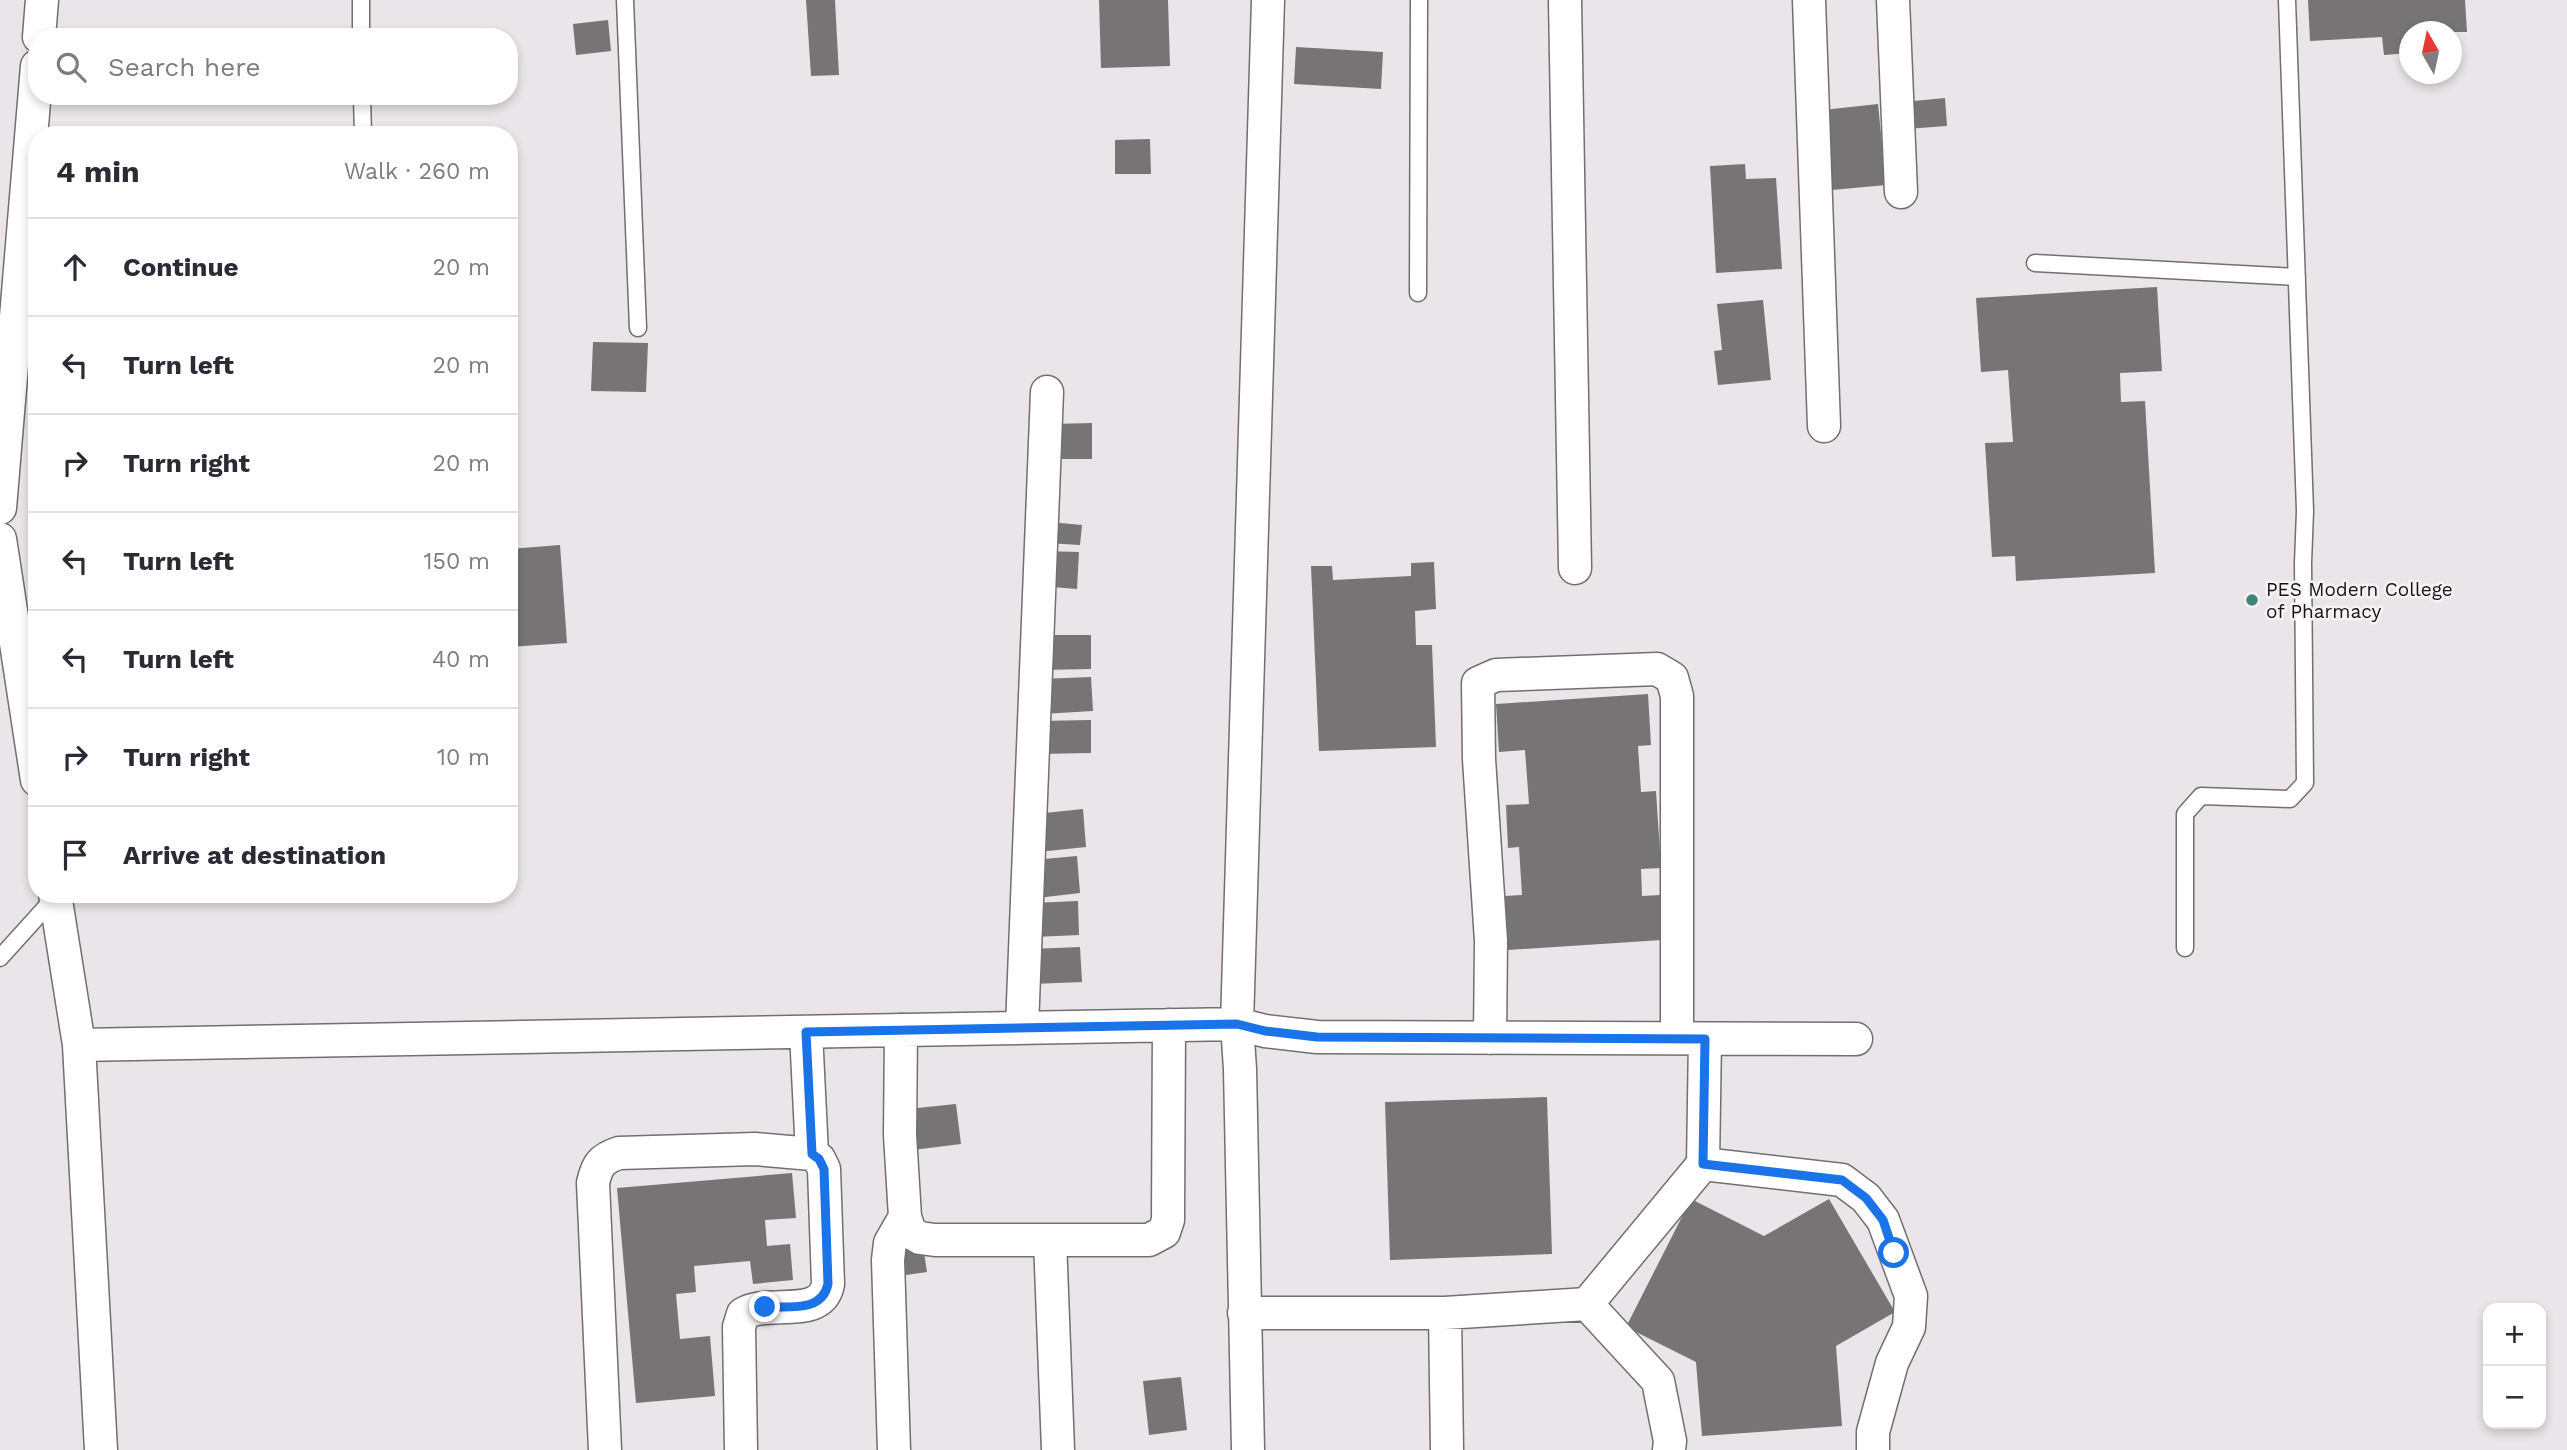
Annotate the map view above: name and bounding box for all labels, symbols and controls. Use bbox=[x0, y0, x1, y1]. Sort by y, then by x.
north arrow bbox=[2399, 21, 2462, 84]
search box bbox=[28, 28, 518, 105]
icon: search bbox=[52, 48, 90, 86]
text: Search here bbox=[108, 52, 260, 82]
text: 4 min bbox=[56, 154, 140, 189]
text: Walk · 260 m bbox=[344, 158, 490, 185]
icon: ahead bbox=[56, 248, 94, 286]
text: Continue bbox=[123, 252, 239, 282]
text: 20 m bbox=[433, 254, 490, 281]
icon: left bbox=[56, 346, 94, 384]
text: Turn left bbox=[123, 350, 234, 380]
text: 20 m bbox=[433, 352, 490, 379]
icon: right bbox=[56, 444, 94, 482]
text: Turn right bbox=[123, 448, 250, 478]
text: 20 m bbox=[433, 450, 490, 477]
icon: left bbox=[56, 542, 94, 580]
text: Turn left bbox=[123, 546, 234, 576]
text: 150 m bbox=[424, 548, 490, 575]
place label: PES Modern College of Pharmacy bbox=[2266, 578, 2453, 623]
marker: PES Modern College of Pharmacy bbox=[2244, 592, 2260, 608]
icon: left bbox=[56, 640, 94, 678]
text: Turn left bbox=[123, 644, 234, 674]
text: 40 m bbox=[432, 646, 490, 673]
icon: right bbox=[56, 738, 94, 776]
text: Turn right bbox=[123, 742, 250, 772]
text: 10 m bbox=[437, 744, 490, 771]
icon: arrive bbox=[56, 836, 94, 874]
text: Arrive at destination bbox=[123, 840, 386, 870]
route start bbox=[1878, 1237, 1909, 1268]
route end bbox=[749, 1291, 780, 1322]
map controls bbox=[2483, 1303, 2546, 1429]
button: + bbox=[2483, 1303, 2546, 1366]
button: − bbox=[2483, 1366, 2546, 1429]

